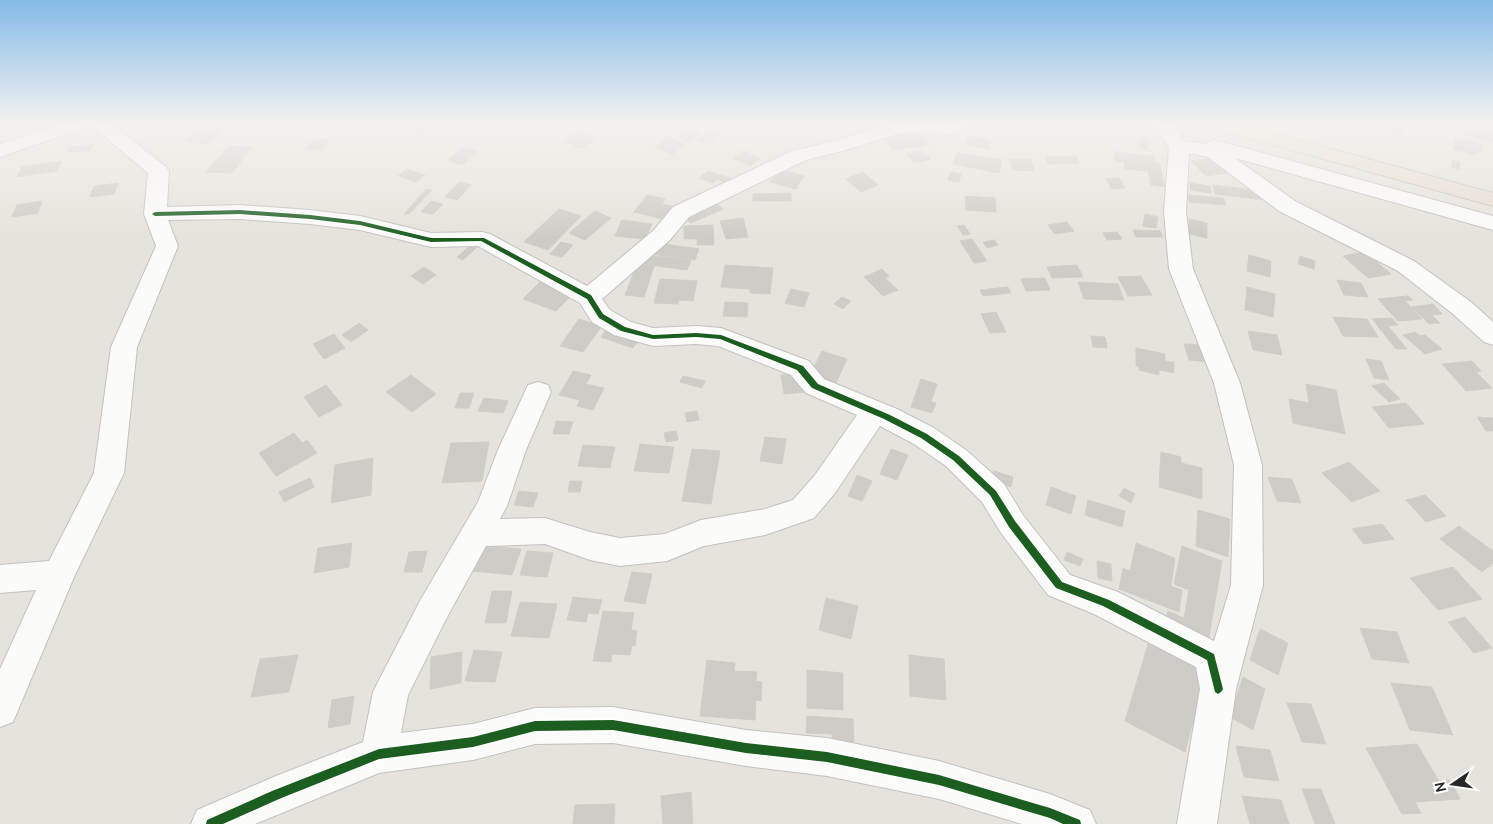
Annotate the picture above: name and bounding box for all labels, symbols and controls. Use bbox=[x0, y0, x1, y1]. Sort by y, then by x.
north arrow bbox=[1428, 759, 1478, 809]
text: N bbox=[1430, 780, 1450, 794]

